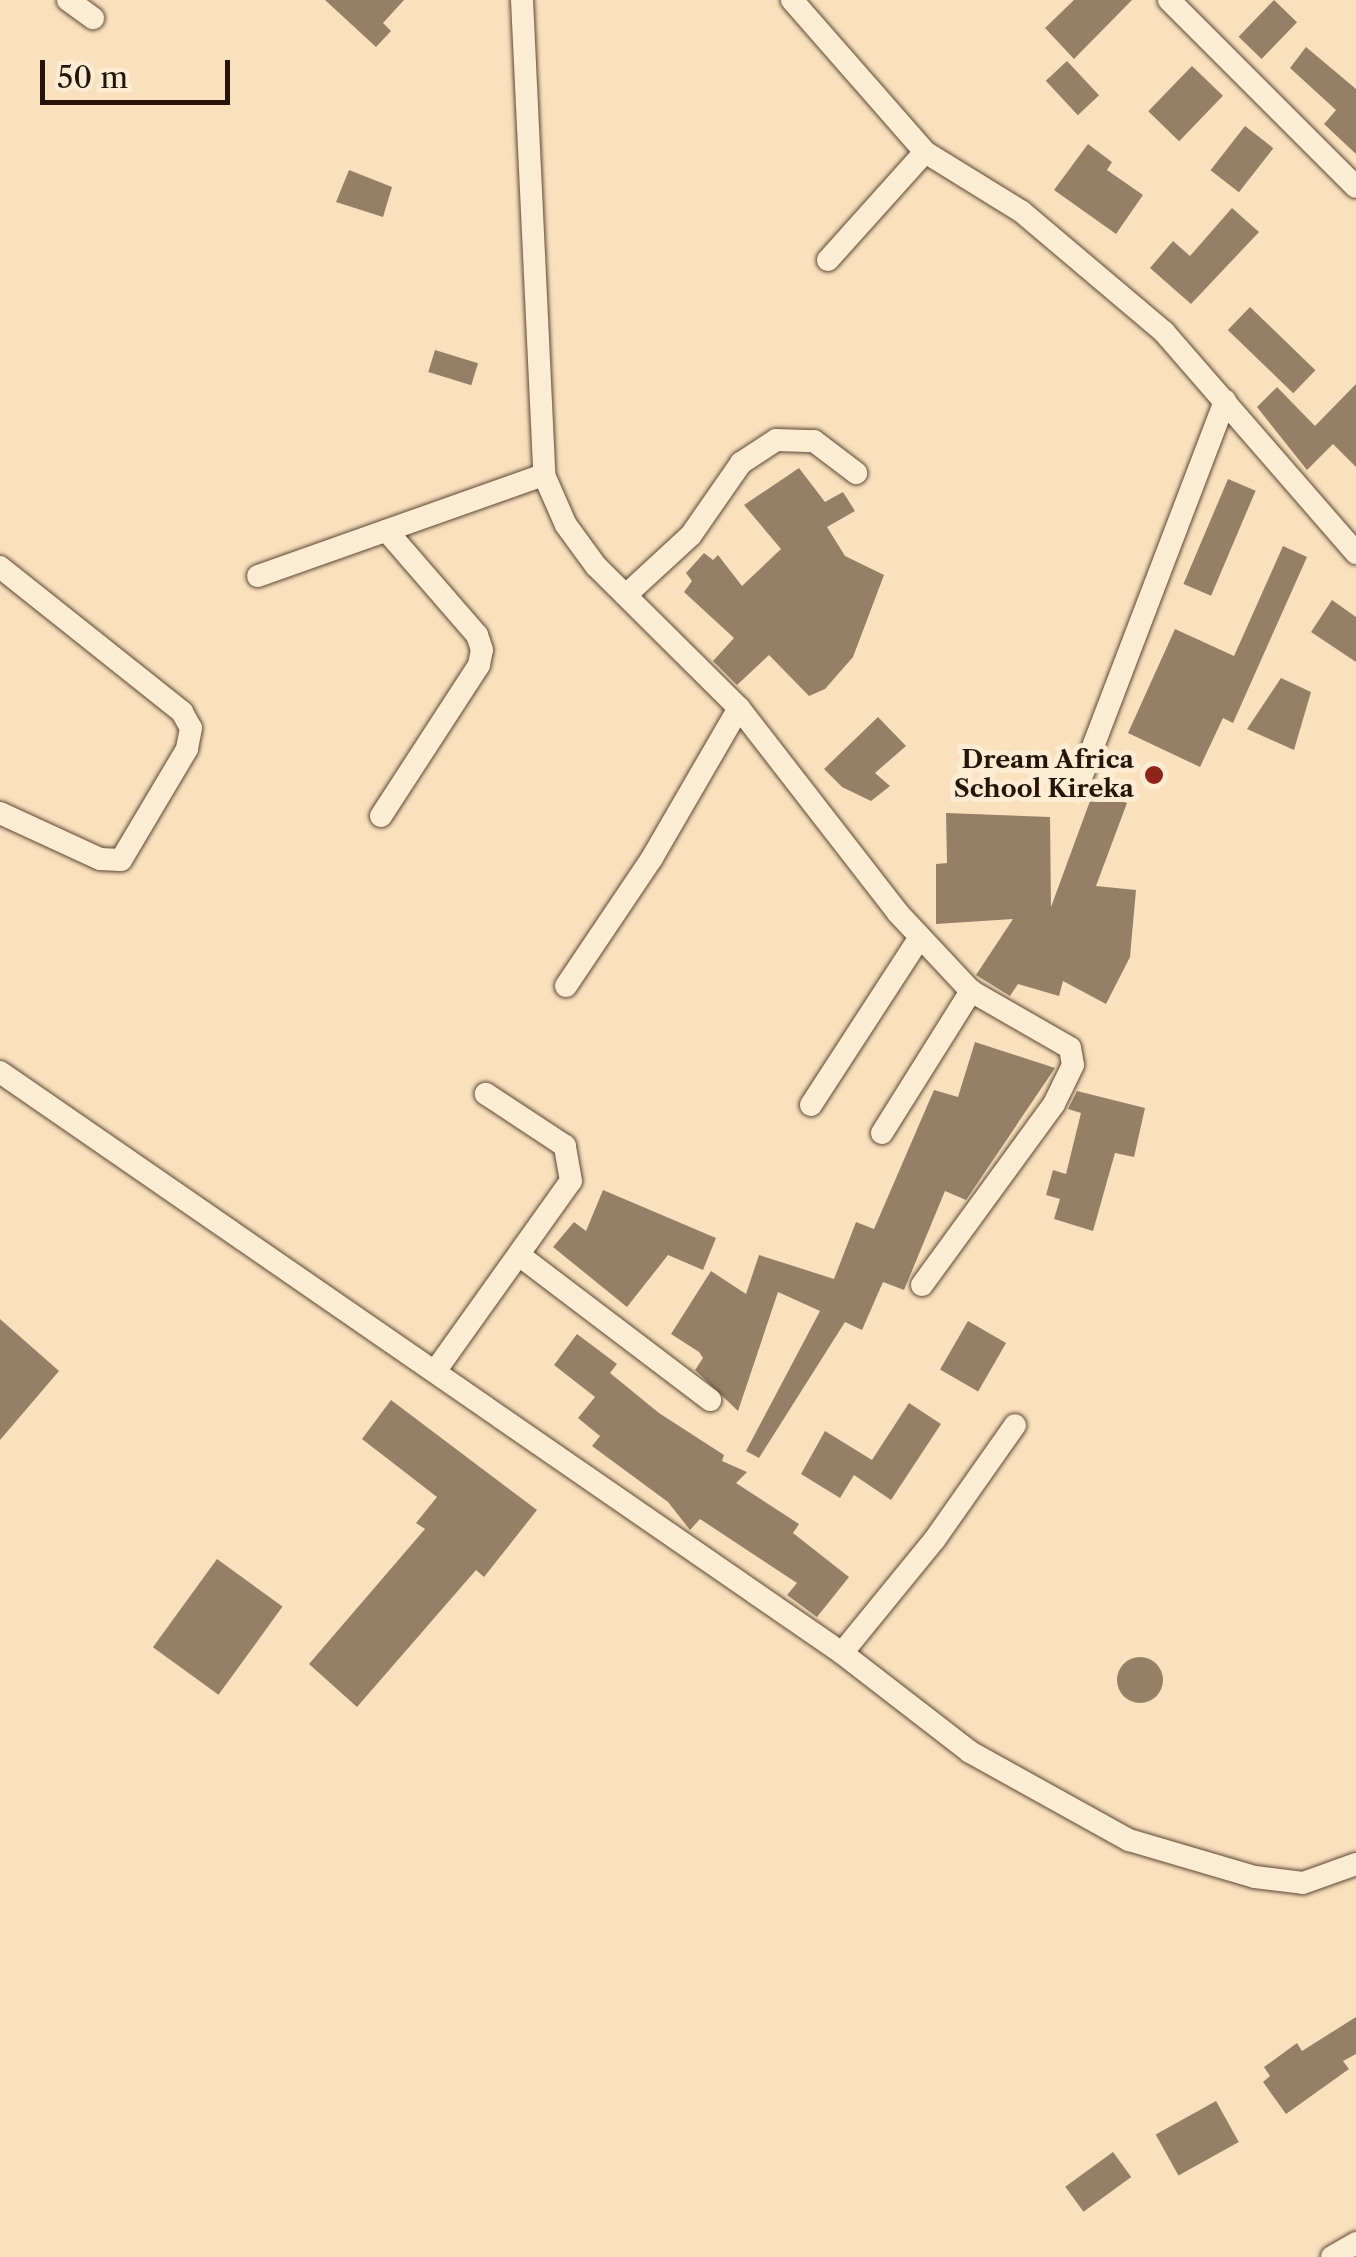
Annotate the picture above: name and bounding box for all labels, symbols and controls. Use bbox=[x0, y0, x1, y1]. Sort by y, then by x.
scale bar bbox=[45, 40, 235, 102]
text: 50 m bbox=[57, 59, 128, 96]
place label: Dream Africa School Kireka bbox=[954, 746, 1134, 805]
marker: Dream Africa School Kireka bbox=[1143, 764, 1165, 786]

